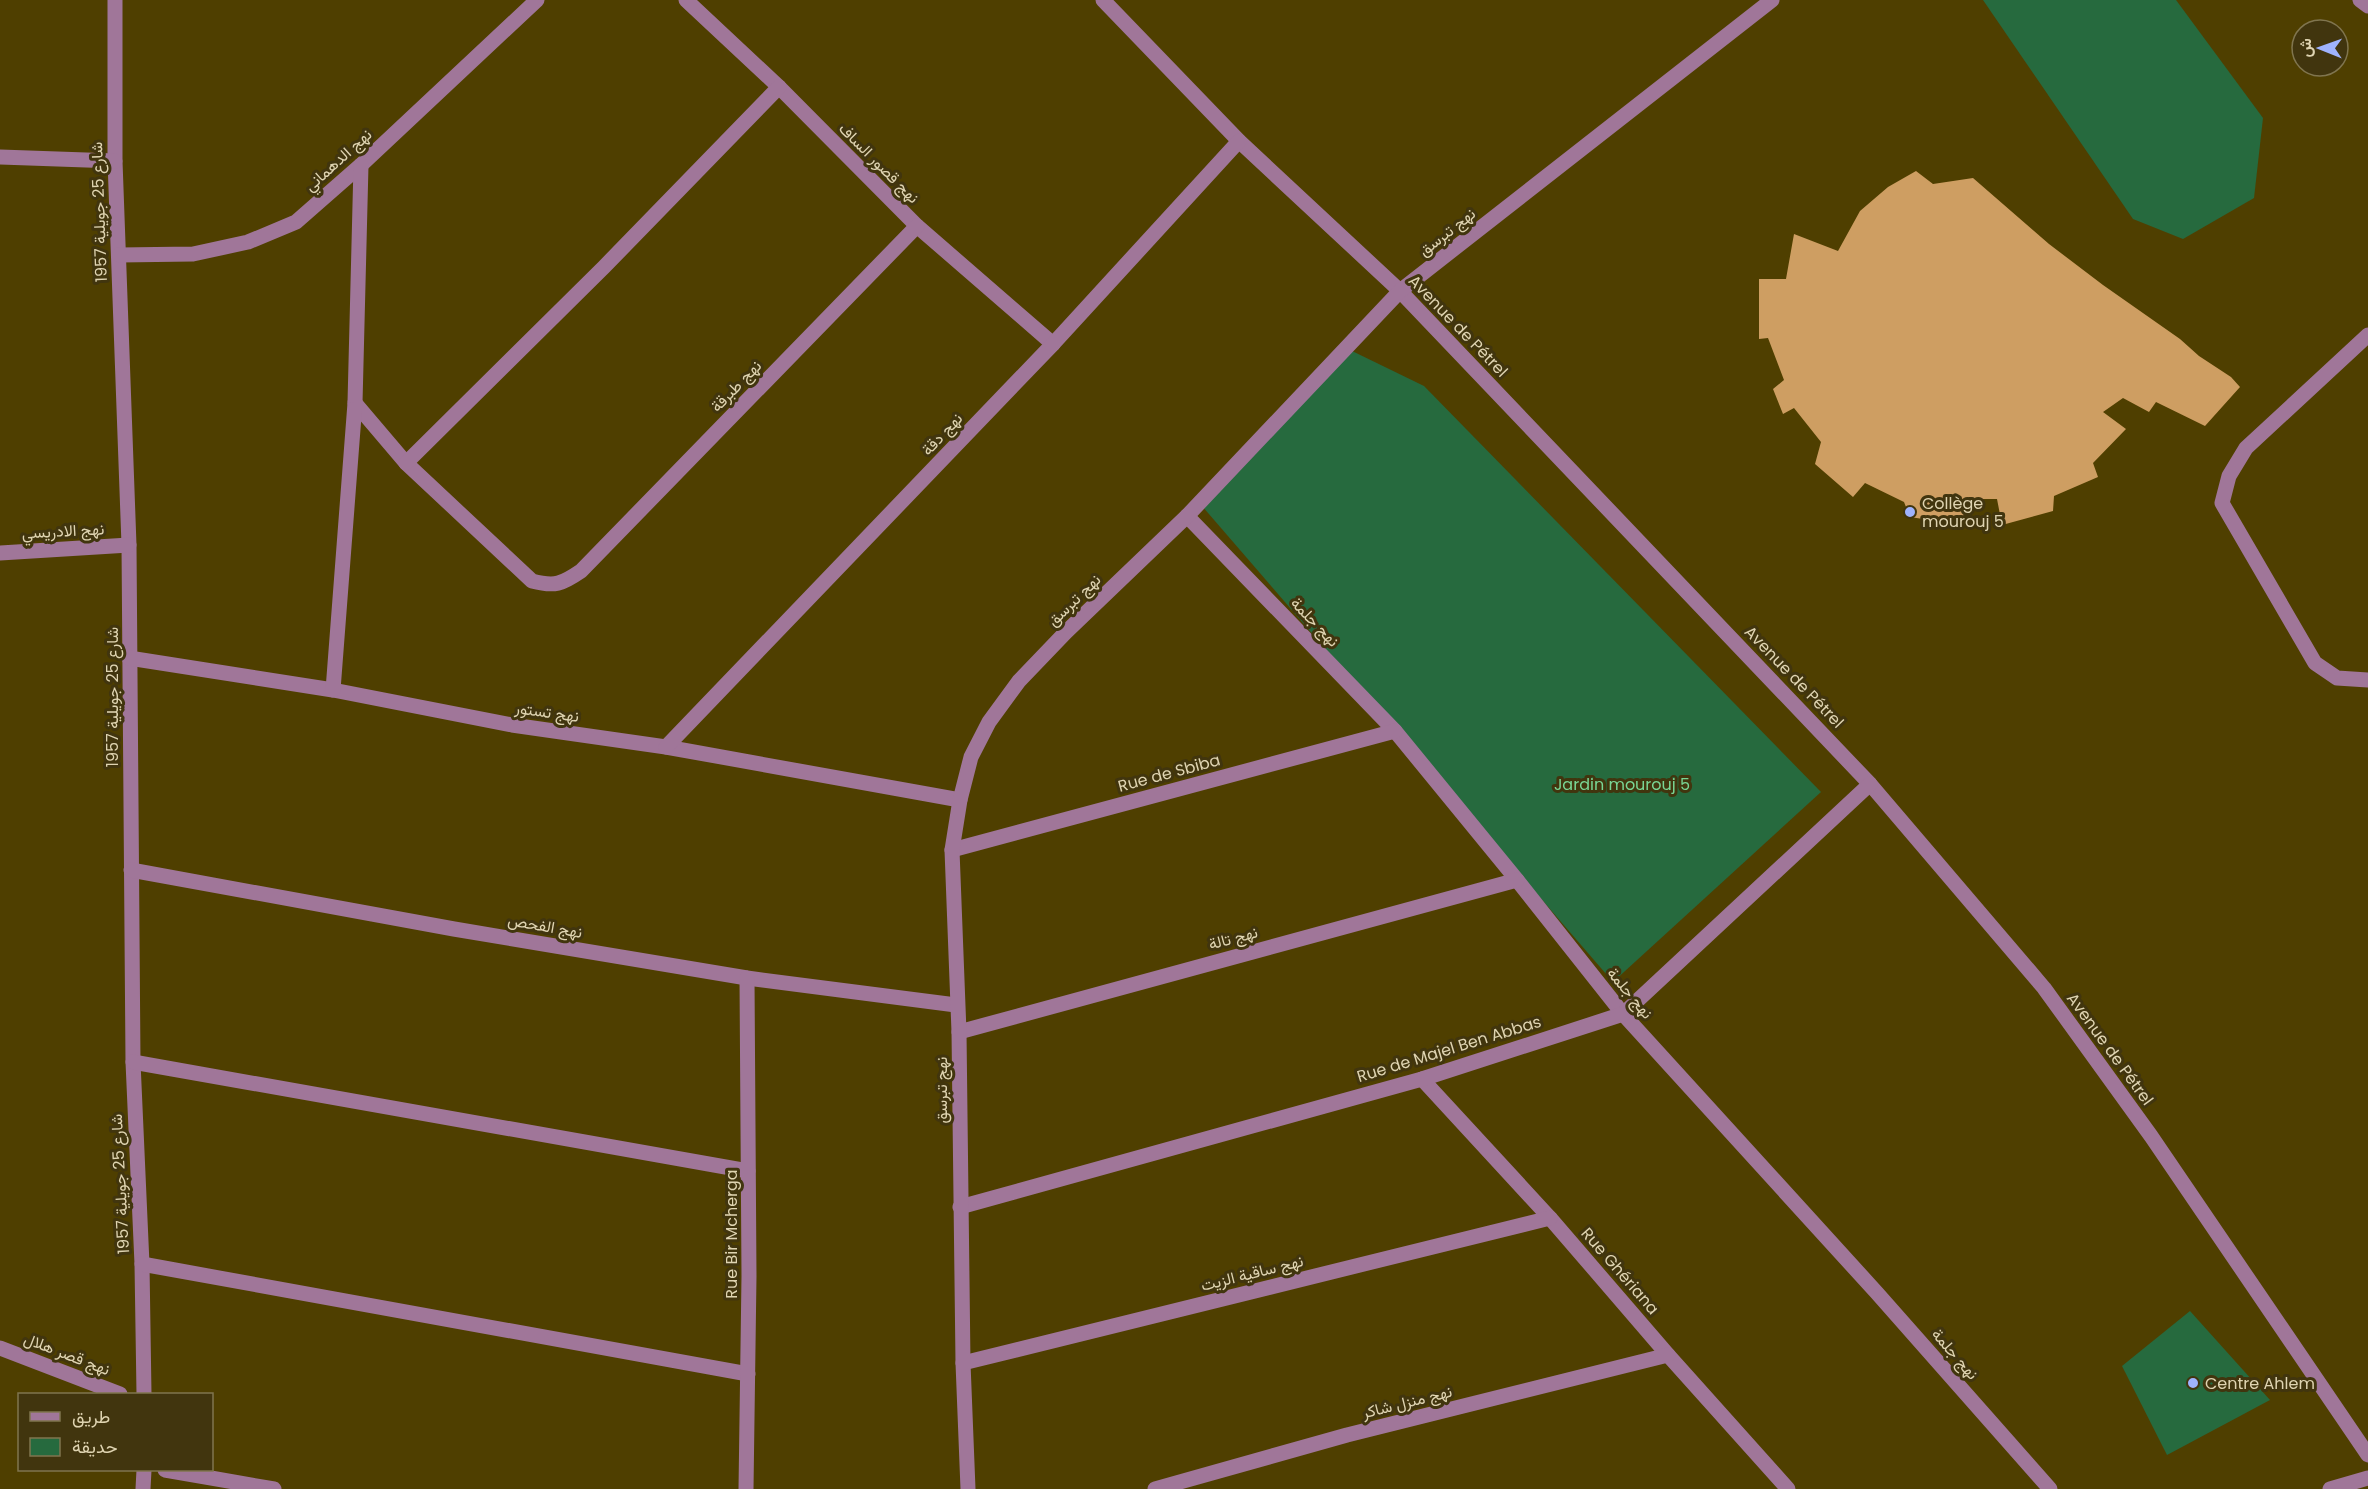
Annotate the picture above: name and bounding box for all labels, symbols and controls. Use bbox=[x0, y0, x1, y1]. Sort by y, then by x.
north arrow bbox=[2290, 18, 2350, 78]
text: ش bbox=[2294, 38, 2317, 58]
street label: نهج قصور الساف bbox=[834, 118, 924, 208]
street label: نهج الدهماني bbox=[299, 123, 378, 198]
street label: شارع 25 جويلية 1957 bbox=[85, 142, 113, 282]
street label: نهج تبرسق bbox=[1414, 202, 1480, 262]
street label: Avenue de Pétrel bbox=[1403, 270, 1513, 382]
street label: نهج طبرقة bbox=[705, 355, 767, 417]
street label: نهج دقة bbox=[916, 407, 968, 461]
place label: Collège mourouj 5 bbox=[1922, 492, 2004, 533]
marker: Collège mourouj 5 bbox=[1903, 505, 1917, 519]
street label: نهج الادريسي bbox=[21, 517, 105, 547]
street label: نهج تبرسق bbox=[1042, 569, 1106, 631]
street label: نهج جلمة bbox=[1286, 592, 1344, 652]
street label: Avenue de Pétrel bbox=[1739, 621, 1849, 733]
street label: شارع 25 جويلية 1957 bbox=[101, 627, 124, 767]
street label: نهج تستور bbox=[512, 696, 581, 728]
street label: Rue de Sbiba bbox=[1115, 748, 1223, 798]
park label: Jardin mourouj 5 bbox=[1554, 773, 1690, 796]
street label: نهج الفحص bbox=[506, 908, 584, 944]
street label: نهج تالة bbox=[1206, 920, 1260, 956]
street label: نهج جلمة bbox=[1602, 962, 1658, 1024]
street label: Avenue de Pétrel bbox=[2061, 988, 2159, 1110]
street label: Rue de Majel Ben Abbas bbox=[1354, 1010, 1544, 1088]
street label: نهج تبرسق bbox=[930, 1057, 953, 1123]
street label: شارع 25 جويلية 1957 bbox=[105, 1113, 135, 1255]
street label: Rue Bir Mcherga bbox=[720, 1169, 743, 1299]
street label: Rue Ghériana bbox=[1576, 1222, 1664, 1320]
street label: نهج ساقية الزيت bbox=[1198, 1249, 1306, 1297]
street label: نهج جلمة bbox=[1926, 1323, 1984, 1385]
street label: نهج قصر هلال bbox=[21, 1327, 113, 1381]
place label: Centre Ahlem bbox=[2205, 1372, 2315, 1395]
marker: Centre Ahlem bbox=[2186, 1376, 2200, 1390]
street label: نهج منزل شاكر bbox=[1359, 1380, 1454, 1425]
legend bbox=[18, 1393, 213, 1471]
text: طريق bbox=[72, 1404, 110, 1429]
text: حديقة bbox=[72, 1434, 118, 1459]

